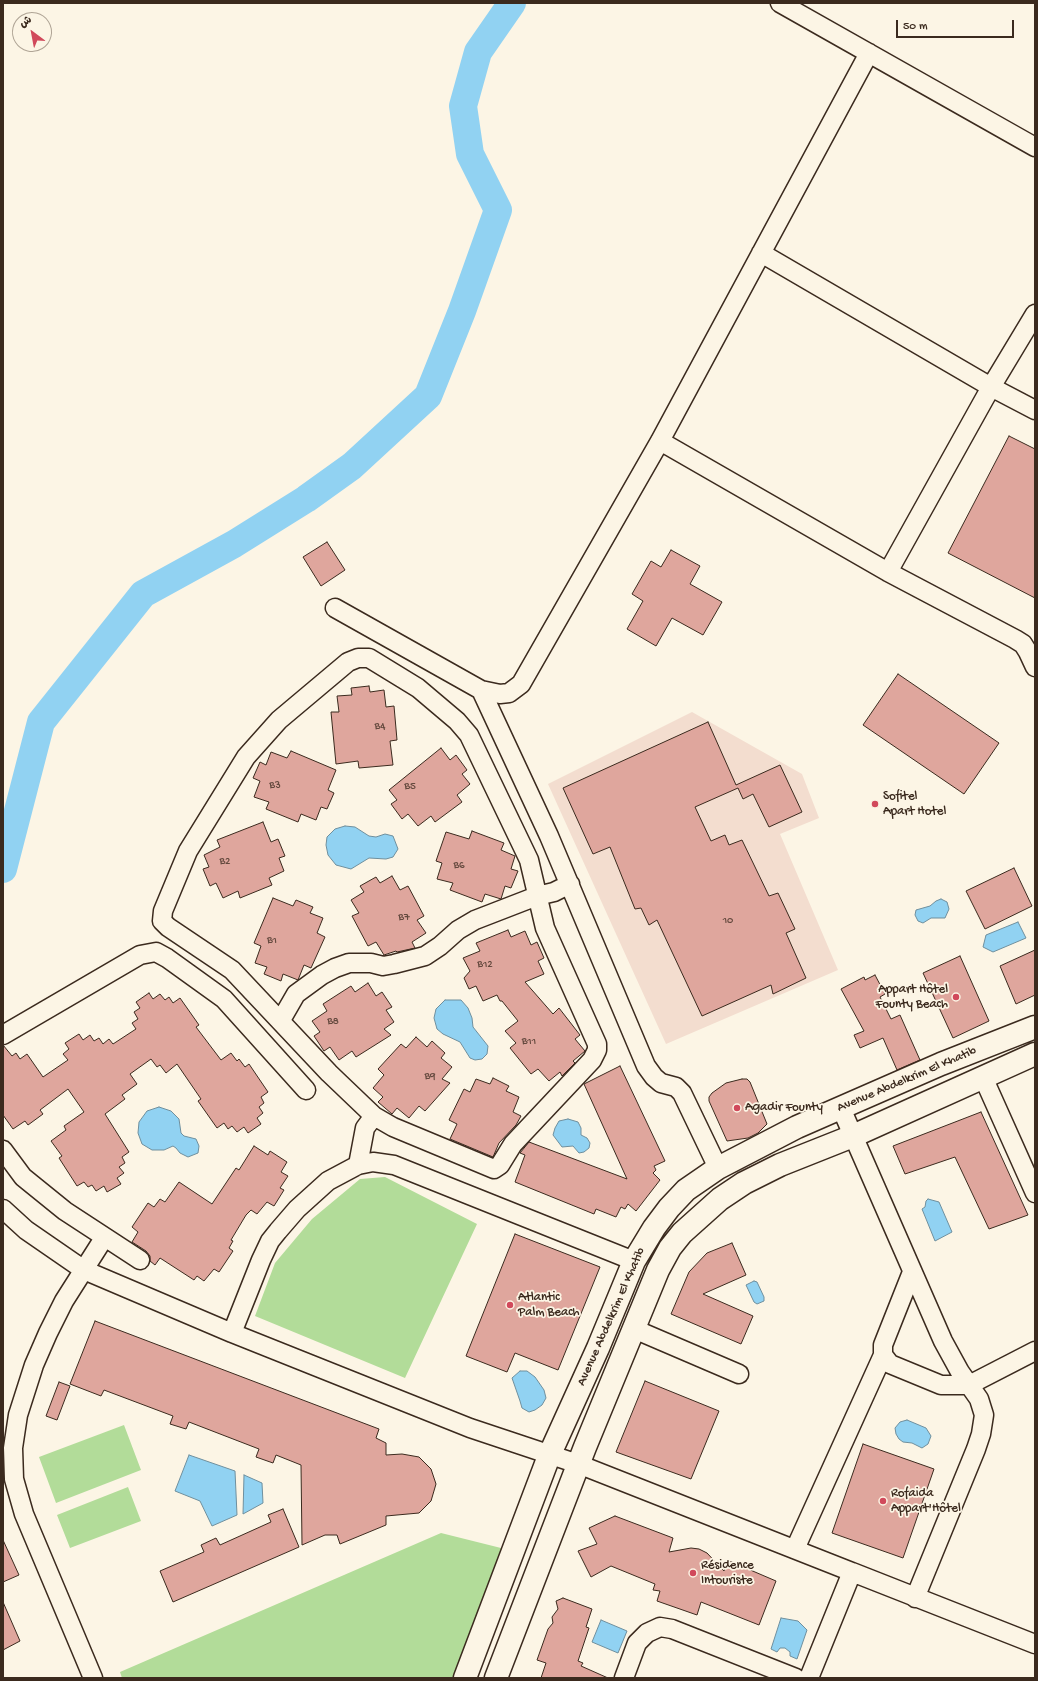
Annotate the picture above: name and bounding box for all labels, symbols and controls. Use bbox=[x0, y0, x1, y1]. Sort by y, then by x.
north arrow bbox=[12, 12, 52, 52]
scale bar bbox=[898, 12, 1016, 38]
text: ش bbox=[18, 14, 34, 31]
text: 50 m bbox=[903, 20, 928, 34]
house number: B4 bbox=[375, 720, 385, 734]
house number: B3 bbox=[269, 779, 281, 793]
house number: B5 bbox=[404, 780, 416, 794]
place label: Sofitel Apart Hotel bbox=[883, 789, 946, 820]
marker: Sofitel Apart Hotel bbox=[870, 799, 880, 809]
house number: B2 bbox=[219, 855, 231, 869]
house number: B6 bbox=[453, 859, 465, 873]
house number: B7 bbox=[398, 911, 410, 925]
house number: 10 bbox=[723, 914, 733, 928]
house number: B1 bbox=[267, 934, 277, 948]
house number: B12 bbox=[477, 958, 493, 972]
place label: Appart Hôtel Founty Beach bbox=[876, 982, 948, 1013]
marker: Appart Hôtel Founty Beach bbox=[951, 992, 961, 1002]
house number: B8 bbox=[327, 1015, 339, 1029]
house number: B11 bbox=[522, 1035, 536, 1049]
street label: Avenue Abdelkrim El Khatib bbox=[835, 1044, 979, 1116]
house number: B9 bbox=[424, 1070, 436, 1084]
place label: Agadir Founty bbox=[745, 1100, 823, 1116]
marker: Agadir Founty bbox=[732, 1103, 742, 1113]
street label: Avenue Abdelkrim El Khatib bbox=[574, 1245, 650, 1389]
place label: Atlantic Palm Beach bbox=[518, 1290, 580, 1321]
marker: Atlantic Palm Beach bbox=[505, 1300, 515, 1310]
place label: Rofaida Appart'Hôtel bbox=[891, 1486, 961, 1517]
marker: Rofaida Appart'Hôtel bbox=[878, 1496, 888, 1506]
place label: Résidence Intouriste bbox=[701, 1558, 754, 1589]
marker: Résidence Intouriste bbox=[688, 1568, 698, 1578]

